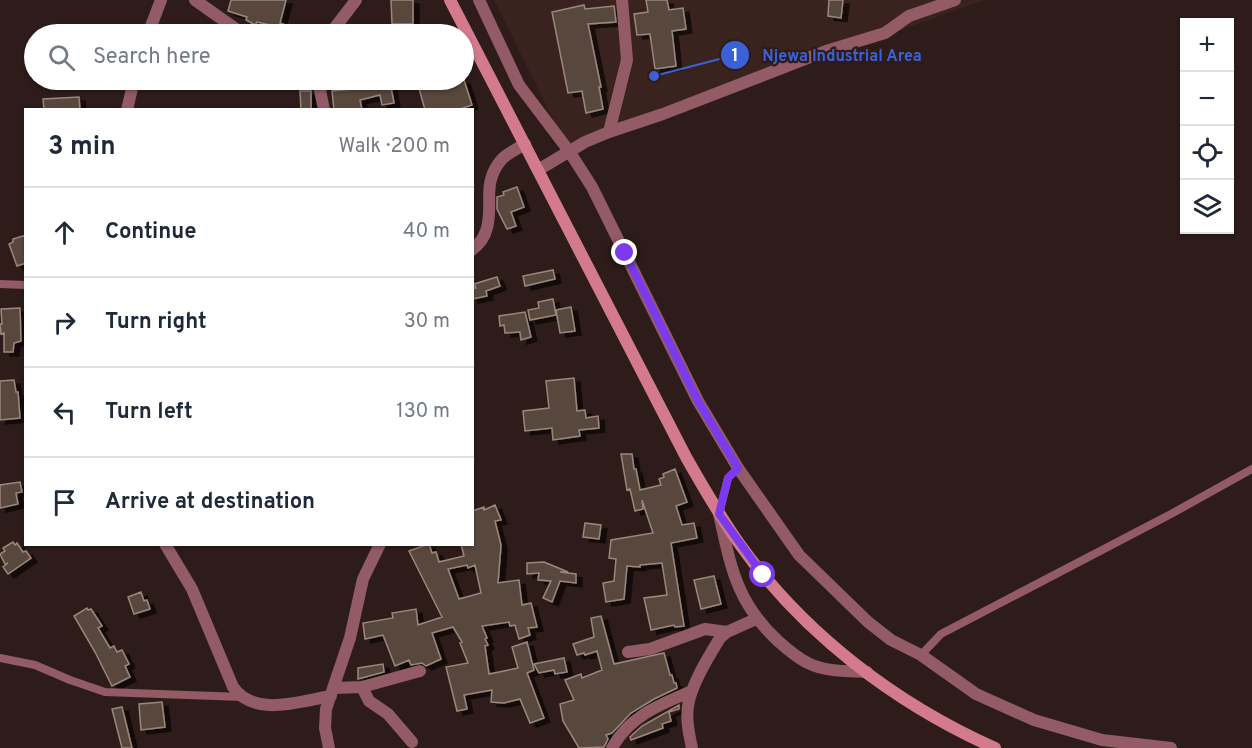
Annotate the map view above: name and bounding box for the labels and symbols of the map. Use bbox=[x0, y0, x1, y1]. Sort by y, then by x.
callout: Njewa Industrial Area bbox=[720, 38, 934, 72]
text: 1 bbox=[731, 45, 739, 68]
text: Njewa Industrial Area bbox=[762, 47, 922, 67]
route end bbox=[611, 239, 637, 265]
route start bbox=[749, 561, 775, 587]

